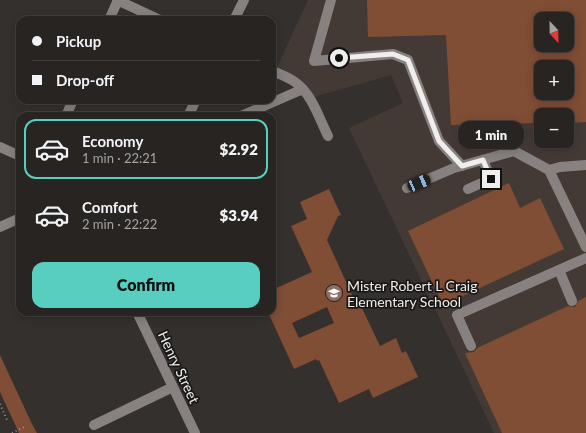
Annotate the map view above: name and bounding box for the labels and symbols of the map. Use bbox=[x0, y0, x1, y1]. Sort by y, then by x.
north arrow bbox=[534, 12, 574, 52]
route start bbox=[330, 49, 348, 67]
callout: 1 min bbox=[458, 121, 524, 149]
route end bbox=[482, 170, 500, 188]
car bbox=[406, 173, 432, 193]
place label: Mister Robert L Craig Elementary School bbox=[347, 277, 478, 310]
school or university icon: Mister Robert L Craig Elementary School bbox=[324, 283, 344, 303]
street label: Henry Street bbox=[155, 328, 203, 406]

